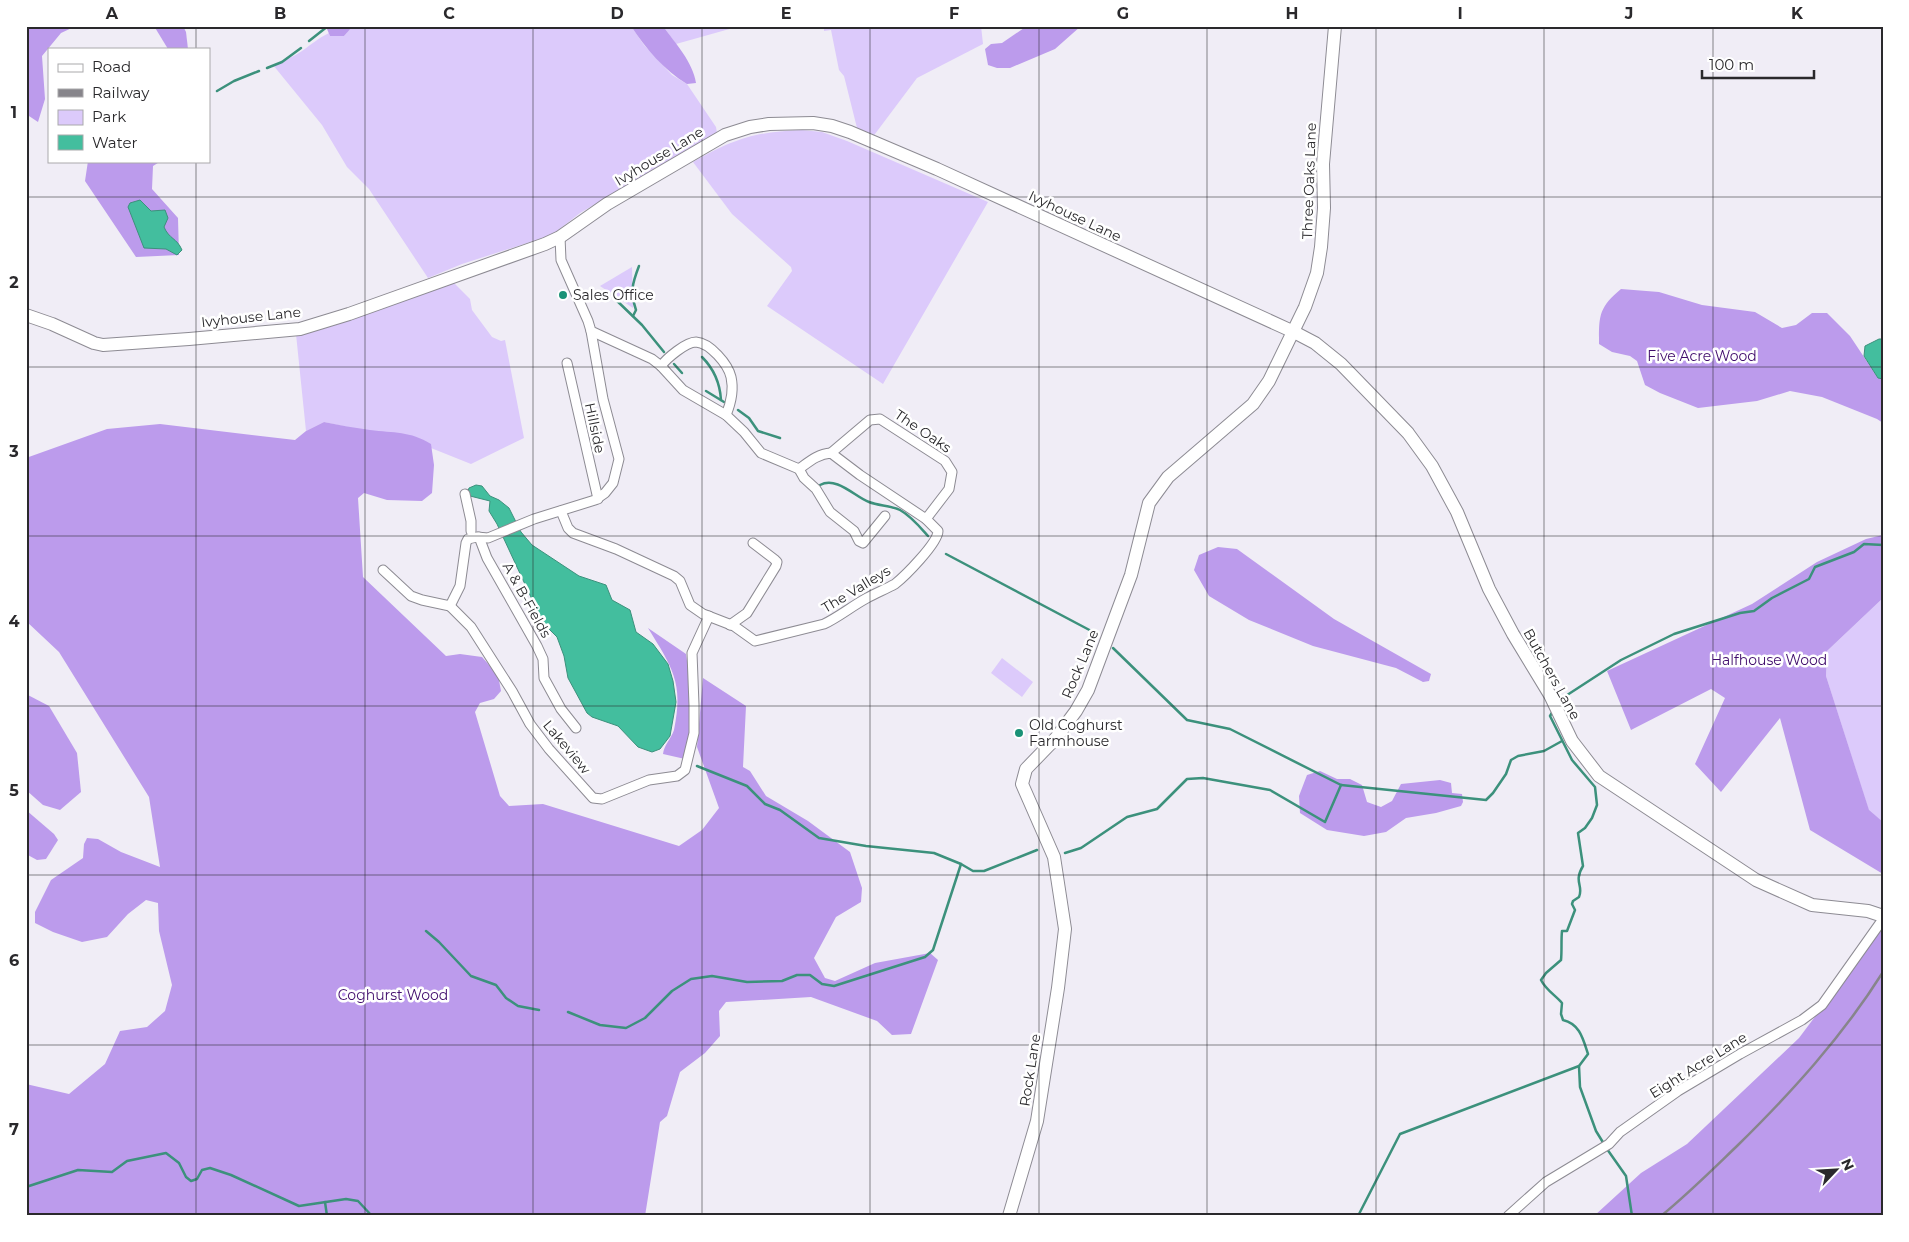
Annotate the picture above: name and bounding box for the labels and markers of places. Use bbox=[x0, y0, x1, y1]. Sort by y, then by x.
place label: Sales Office bbox=[573, 286, 654, 304]
marker: Sales Office bbox=[557, 289, 569, 301]
place label: Old Coghurst Farmhouse bbox=[1029, 716, 1123, 750]
marker: Old Coghurst Farmhouse bbox=[1013, 727, 1025, 739]

